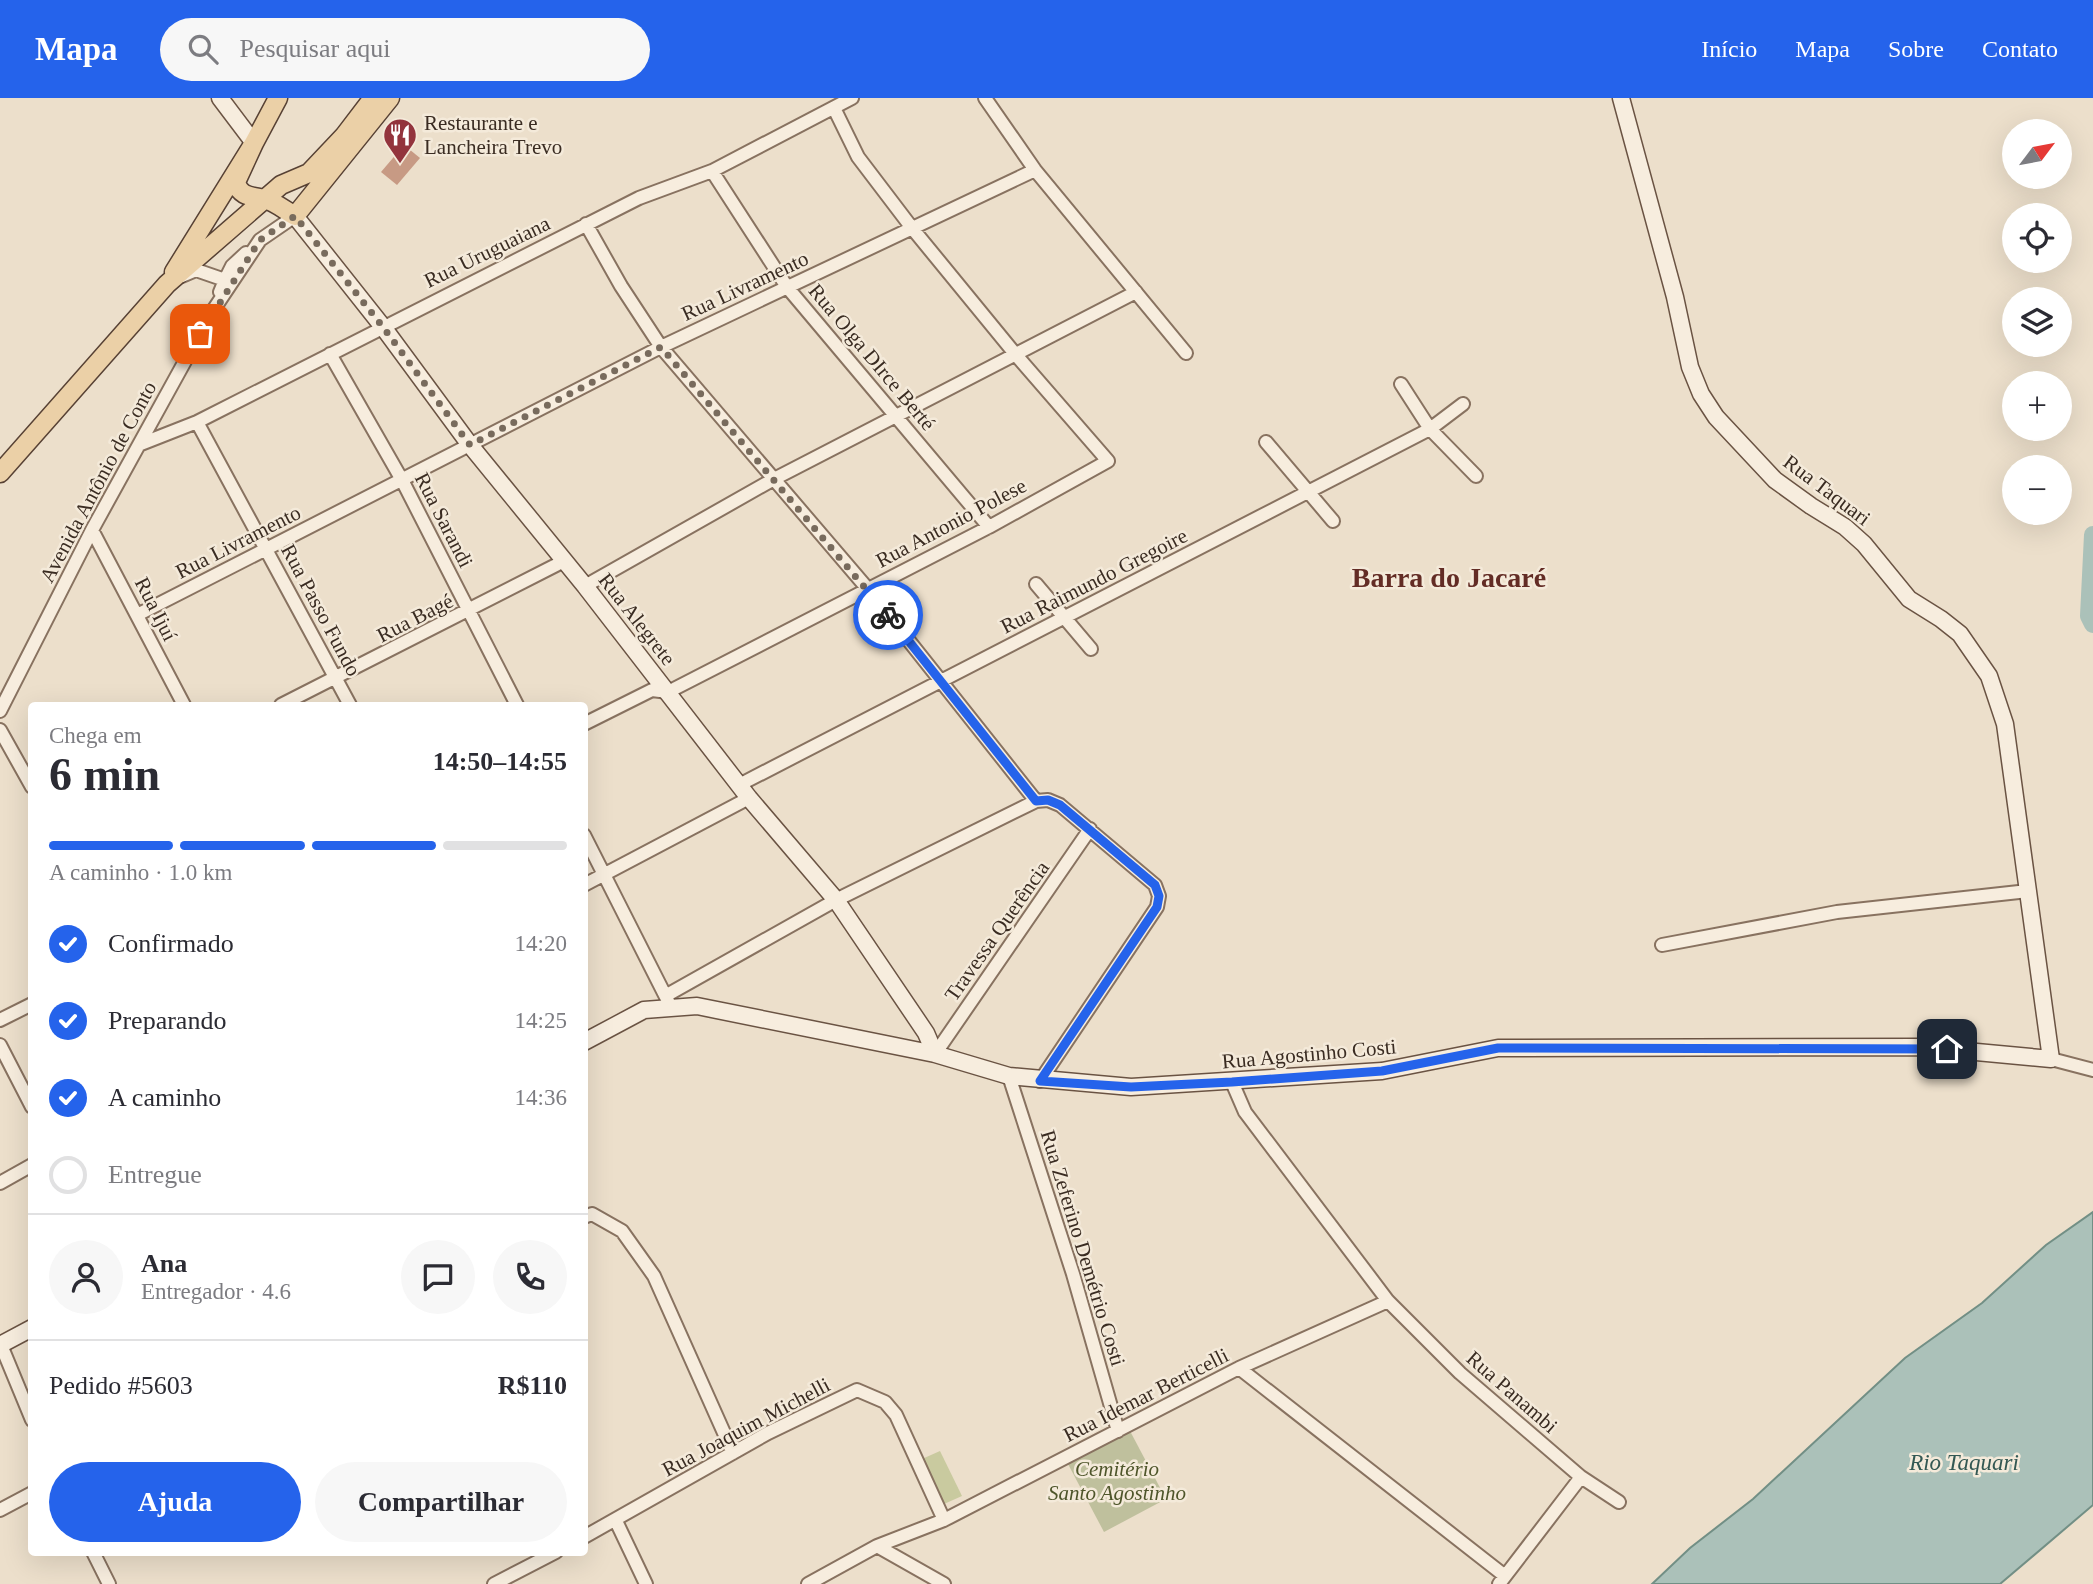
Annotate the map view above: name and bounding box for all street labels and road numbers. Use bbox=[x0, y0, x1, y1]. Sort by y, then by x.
street label: Rua Uruguaiana bbox=[420, 211, 554, 293]
street label: Rua Livramento bbox=[678, 246, 812, 326]
street label: Rua Olga DIrce Berté bbox=[804, 279, 940, 435]
street label: Avenida Antônio de Conto bbox=[35, 377, 161, 587]
street label: Rua Taquari bbox=[1779, 450, 1875, 531]
street label: Rua Sarandi bbox=[410, 469, 478, 572]
street label: Rua Antonio Polese bbox=[872, 473, 1030, 573]
street label: Rua Livramento bbox=[171, 500, 305, 584]
street label: Rua Raimundo Gregoire bbox=[997, 523, 1191, 639]
street label: Rua Passo Fundo bbox=[276, 540, 366, 680]
street label: Rua Alegrete bbox=[594, 568, 680, 670]
street label: Rua Ijuí bbox=[130, 573, 182, 645]
street label: Rua Bagé bbox=[373, 589, 457, 647]
street label: Travessa Querência bbox=[940, 856, 1055, 1006]
street label: Rua Agostinho Costi bbox=[1221, 1034, 1397, 1074]
street label: Rua Zeferino Demétrio Costi bbox=[1036, 1127, 1130, 1369]
street label: Rua Idemar Berticelli bbox=[1059, 1343, 1233, 1447]
street label: Rua Panambi bbox=[1462, 1346, 1562, 1438]
street label: Rua Joaquim Michelli bbox=[658, 1373, 834, 1481]

